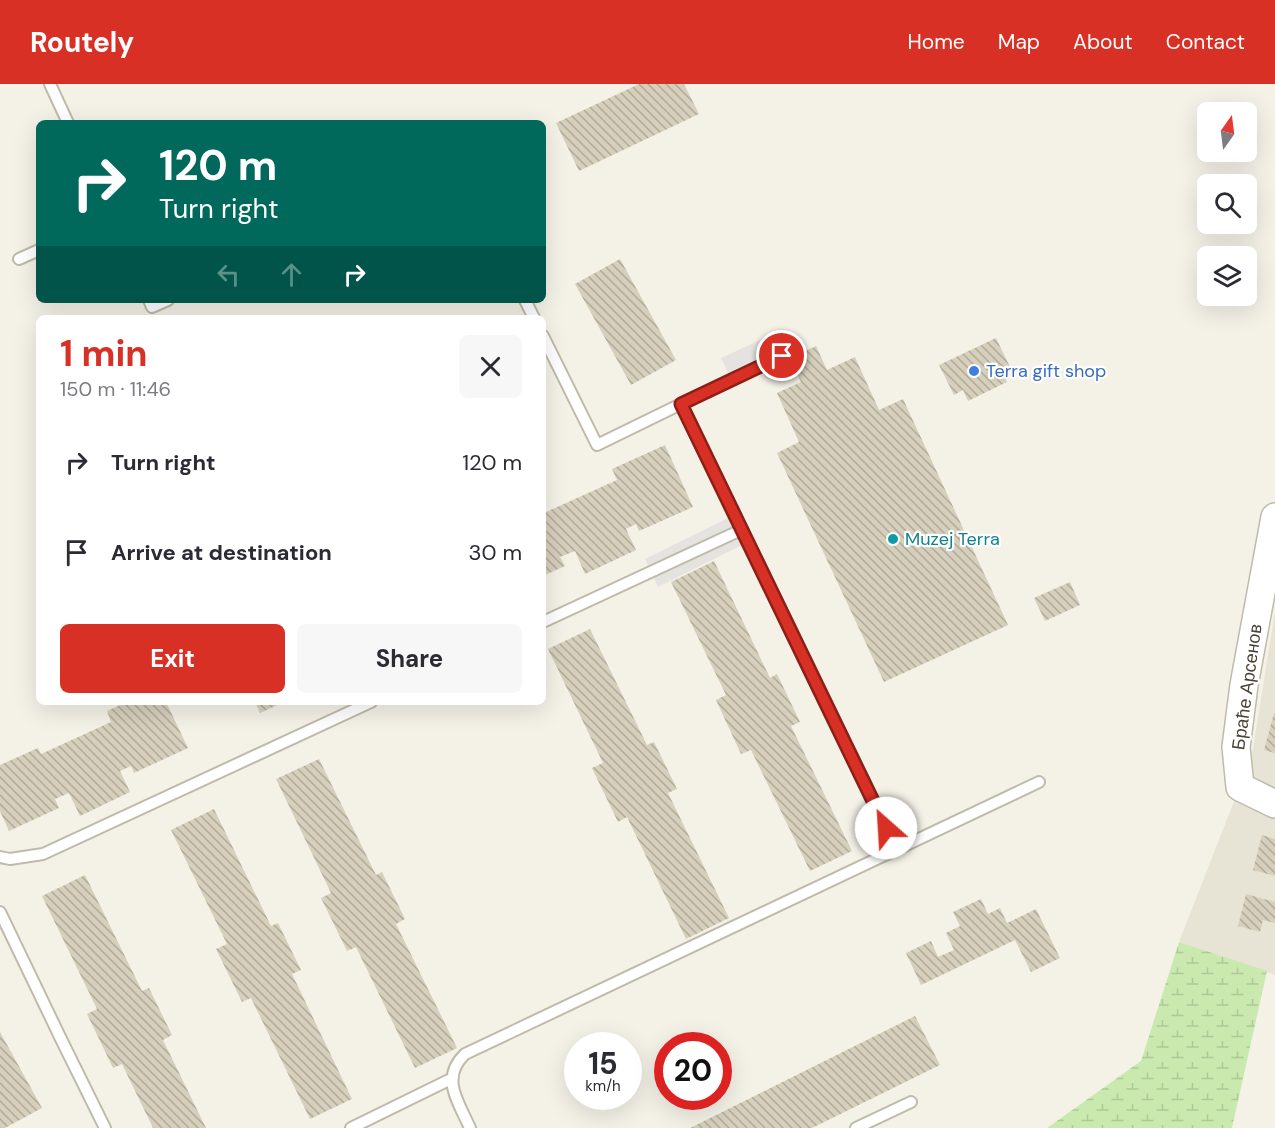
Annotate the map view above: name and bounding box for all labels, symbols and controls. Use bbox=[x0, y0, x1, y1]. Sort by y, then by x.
text: Routely bbox=[30, 24, 134, 61]
text: Home bbox=[907, 28, 965, 56]
text: Map bbox=[998, 28, 1040, 56]
text: About bbox=[1073, 28, 1133, 56]
text: Contact bbox=[1166, 28, 1245, 56]
north arrow bbox=[1197, 102, 1257, 162]
map controls bbox=[1197, 102, 1257, 306]
text: 120 m bbox=[159, 138, 277, 193]
icon: right bbox=[60, 144, 138, 222]
button: search bbox=[1197, 174, 1257, 234]
text: Turn right bbox=[159, 191, 279, 226]
button: layers bbox=[1197, 246, 1257, 306]
icon: left bbox=[212, 258, 245, 291]
icon: ahead bbox=[275, 258, 308, 291]
icon: right bbox=[338, 258, 371, 291]
text: 1 min bbox=[60, 330, 148, 377]
pin bbox=[756, 330, 807, 381]
button: close bbox=[459, 335, 522, 398]
icon: arrive bbox=[765, 339, 798, 372]
place label: Terra gift shop bbox=[986, 359, 1106, 383]
marker: Terra gift shop bbox=[967, 364, 981, 378]
text: 150 m · 11:46 bbox=[60, 376, 171, 402]
icon: right bbox=[60, 446, 93, 479]
text: Turn right bbox=[111, 448, 216, 477]
text: 120 m bbox=[462, 448, 522, 477]
place label: Muzej Terra bbox=[905, 527, 1000, 551]
marker: Muzej Terra bbox=[886, 532, 900, 546]
icon: arrive bbox=[60, 536, 93, 569]
text: Arrive at destination bbox=[111, 538, 332, 567]
text: 30 m bbox=[468, 538, 522, 567]
street label: Браће Арсенов bbox=[1226, 622, 1268, 752]
button: Exit bbox=[60, 624, 285, 693]
button: Share bbox=[297, 624, 522, 693]
position arrow bbox=[854, 796, 918, 860]
speed limit sign: 20 bbox=[654, 1032, 732, 1110]
text: 15 bbox=[588, 1044, 618, 1083]
text: km/h bbox=[585, 1076, 621, 1096]

